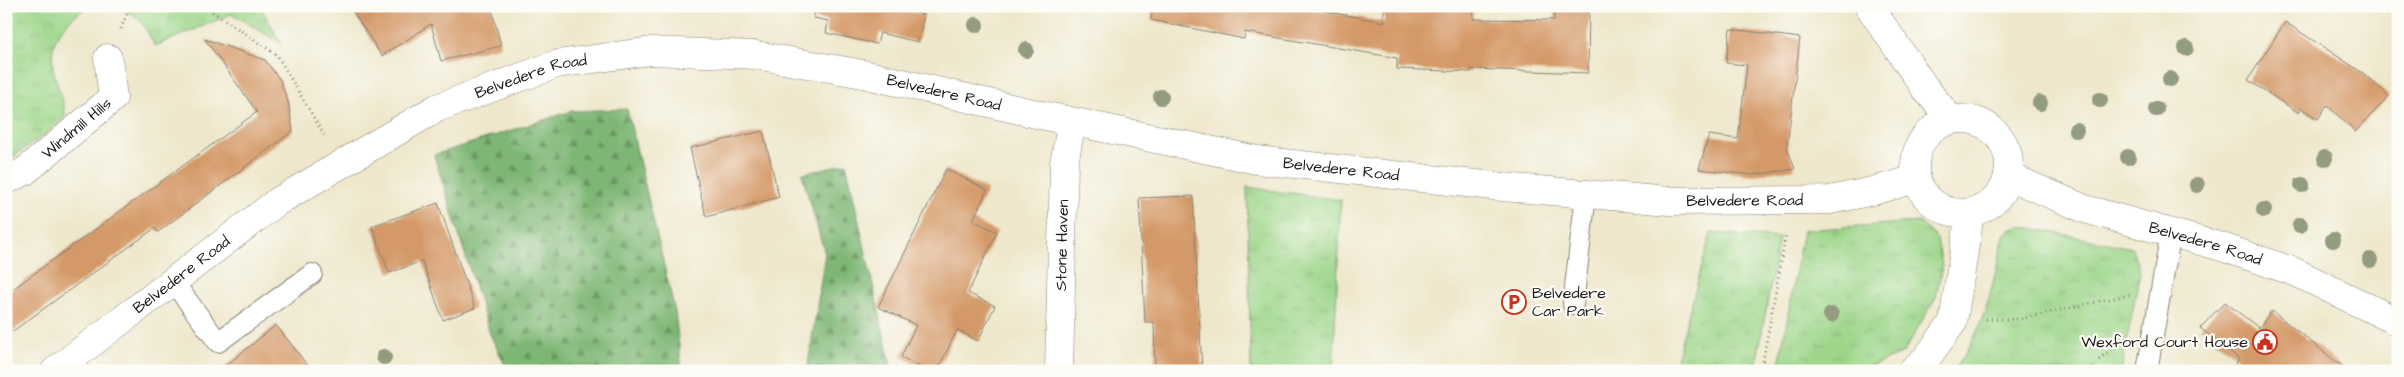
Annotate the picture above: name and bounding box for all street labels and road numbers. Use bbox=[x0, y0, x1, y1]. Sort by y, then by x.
street label: Belvedere Road bbox=[472, 49, 588, 104]
street label: Belvedere Road bbox=[884, 69, 1003, 116]
street label: Windmill Hills bbox=[37, 93, 116, 164]
street label: Belvedere Road bbox=[1282, 152, 1401, 187]
street label: Belvedere Road bbox=[1686, 189, 1803, 212]
street label: Stone Haven bbox=[1050, 199, 1074, 291]
street label: Belvedere Road bbox=[2146, 216, 2265, 271]
street label: Belvedere Road bbox=[128, 231, 235, 319]

